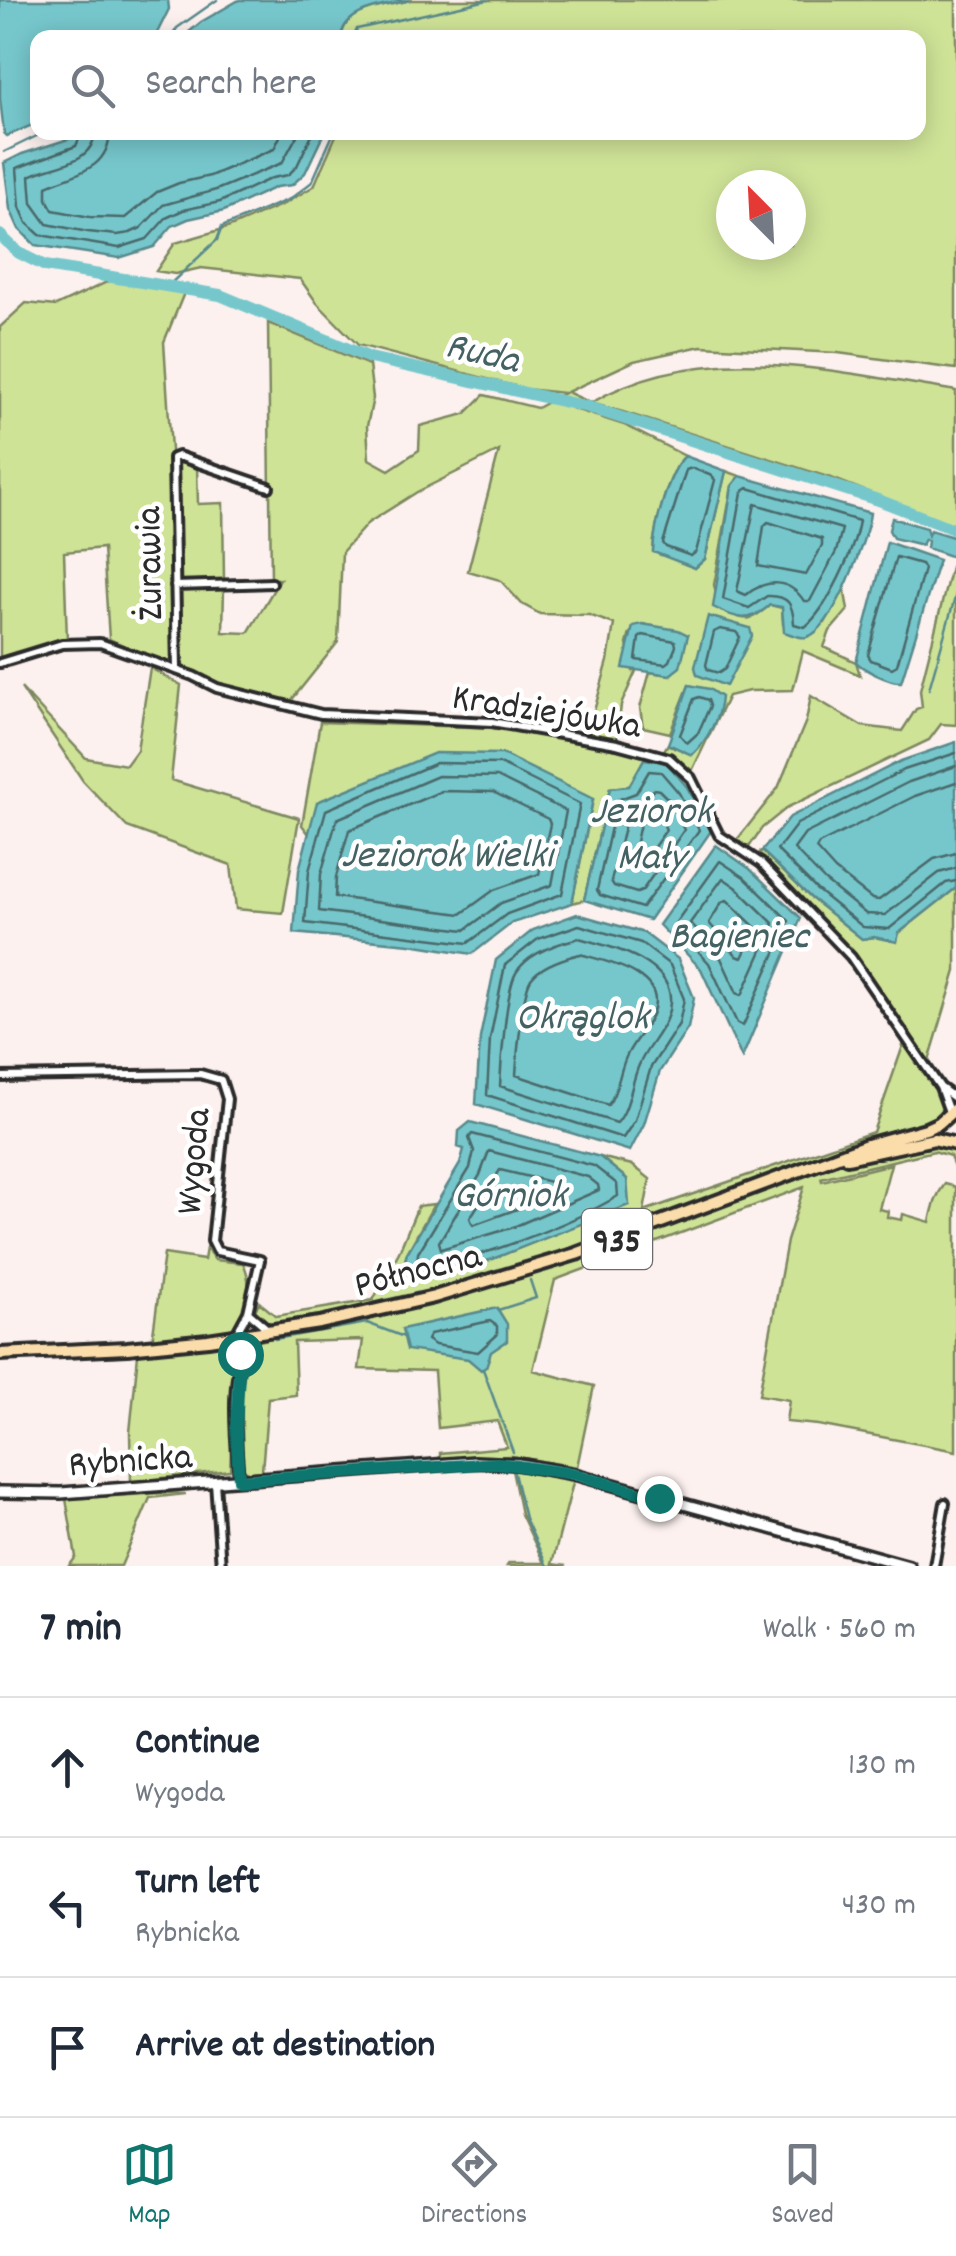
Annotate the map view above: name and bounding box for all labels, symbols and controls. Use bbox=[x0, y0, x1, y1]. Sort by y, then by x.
search box bbox=[30, 30, 926, 140]
icon: search bbox=[65, 58, 120, 113]
text: Search here bbox=[145, 58, 317, 113]
north arrow bbox=[716, 170, 806, 260]
water label: Ruda bbox=[439, 320, 526, 393]
street label: Żurawia bbox=[124, 505, 181, 622]
street label: Kradziejówka bbox=[448, 672, 646, 757]
water label: Jeziorok Mały bbox=[590, 786, 715, 889]
water label: Jeziorok Wielki bbox=[341, 830, 559, 887]
water label: Bagieniec bbox=[669, 911, 811, 968]
water label: Okrąglok bbox=[515, 992, 652, 1049]
street label: Wygoda bbox=[164, 1105, 229, 1217]
water label: Górniok bbox=[454, 1170, 570, 1227]
road number: 935 bbox=[582, 1209, 652, 1269]
street label: Północna bbox=[349, 1231, 489, 1316]
route start bbox=[218, 1332, 264, 1378]
street label: Rybnicka bbox=[67, 1432, 195, 1495]
route end bbox=[637, 1476, 683, 1522]
text: 7 min bbox=[40, 1601, 122, 1661]
text: Walk · 560 m bbox=[763, 1608, 916, 1654]
text: Continue bbox=[135, 1717, 260, 1772]
icon: ahead bbox=[40, 1740, 95, 1795]
text: 130 m bbox=[848, 1744, 916, 1790]
text: Wygoda bbox=[135, 1772, 225, 1818]
text: Turn left bbox=[135, 1857, 260, 1912]
icon: left bbox=[40, 1880, 95, 1935]
text: 430 m bbox=[842, 1884, 916, 1930]
text: Rybnicka bbox=[135, 1912, 239, 1958]
icon: arrive bbox=[40, 2020, 95, 2075]
text: Arrive at destination bbox=[135, 2020, 435, 2075]
tab: Map bbox=[122, 2137, 177, 2237]
tab: Directions bbox=[421, 2137, 527, 2237]
tab: Saved bbox=[771, 2137, 834, 2237]

